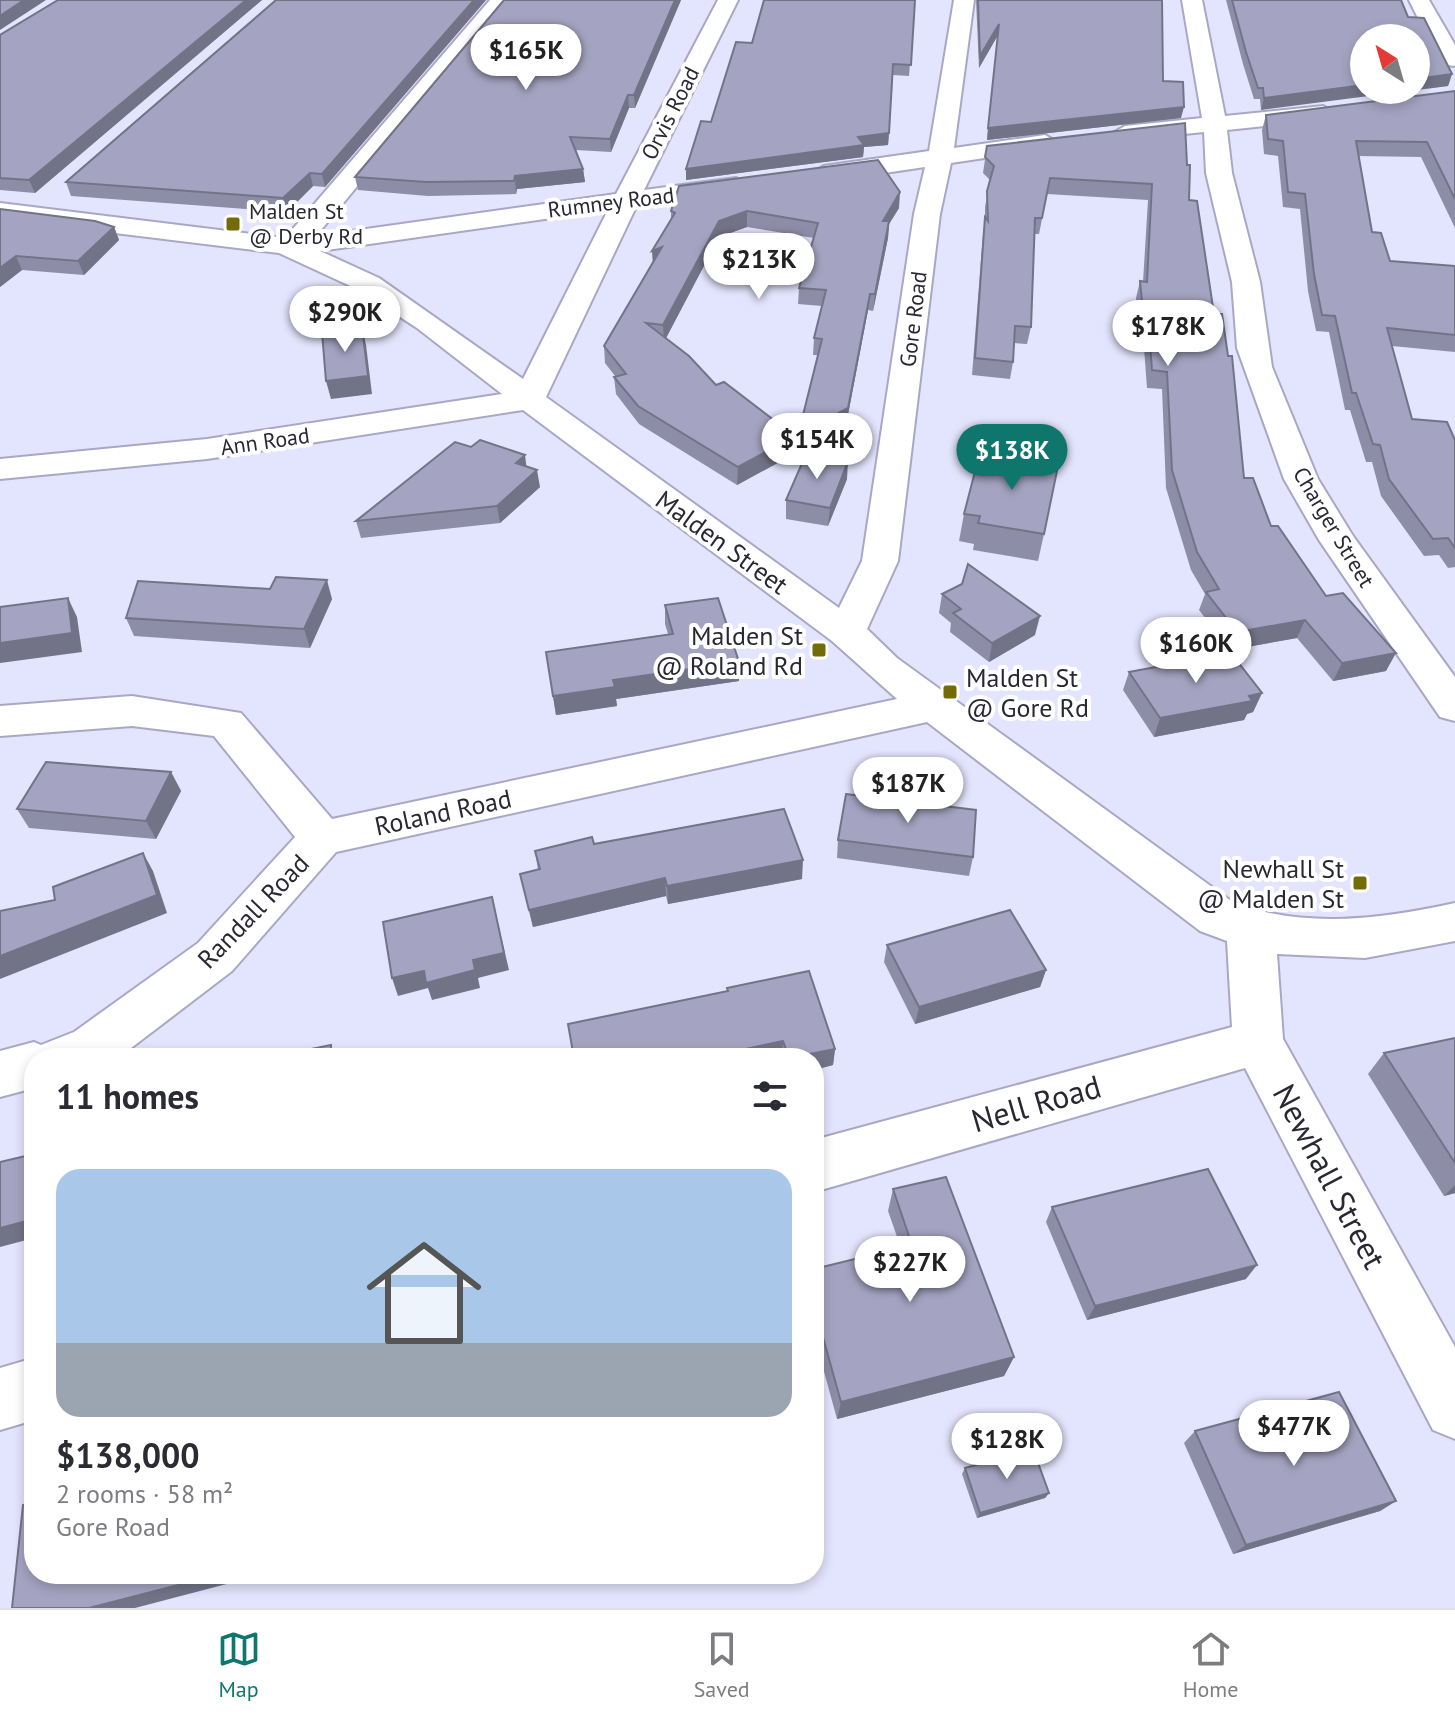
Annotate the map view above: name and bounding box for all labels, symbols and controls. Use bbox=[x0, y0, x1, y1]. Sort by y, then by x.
pin: $165K bbox=[470, 24, 582, 92]
north arrow bbox=[1350, 24, 1430, 104]
map controls bbox=[1350, 24, 1430, 104]
text: $165K bbox=[488, 33, 564, 66]
street label: Orvis Road bbox=[635, 62, 705, 164]
street label: Rumney Road bbox=[546, 180, 676, 224]
place label: Malden St @ Derby Rd bbox=[249, 197, 363, 250]
marker: Malden St @ Derby Rd bbox=[224, 215, 242, 233]
pin: $213K bbox=[703, 233, 815, 301]
text: $213K bbox=[721, 242, 797, 275]
street label: Gore Road bbox=[893, 269, 933, 369]
pin: $290K bbox=[289, 286, 401, 354]
text: $290K bbox=[307, 295, 383, 328]
pin: $178K bbox=[1112, 300, 1224, 368]
text: $178K bbox=[1130, 309, 1206, 342]
pin: $154K bbox=[761, 413, 873, 481]
street label: Ann Road bbox=[219, 421, 311, 461]
text: $154K bbox=[779, 422, 855, 455]
pin: $138K bbox=[956, 424, 1068, 492]
text: $138K bbox=[974, 433, 1050, 466]
street label: Charger Street bbox=[1287, 462, 1381, 593]
street label: Malden Street bbox=[649, 483, 795, 601]
pin: $160K bbox=[1140, 617, 1252, 685]
place label: Malden St @ Roland Rd bbox=[655, 619, 803, 682]
text: $160K bbox=[1158, 626, 1234, 659]
marker: Malden St @ Roland Rd bbox=[810, 641, 828, 659]
place label: Malden St @ Gore Rd bbox=[966, 661, 1089, 724]
marker: Malden St @ Gore Rd bbox=[941, 683, 959, 701]
pin: $187K bbox=[852, 757, 964, 825]
text: $187K bbox=[870, 766, 946, 799]
street label: Roland Road bbox=[372, 781, 514, 843]
street label: Randall Road bbox=[190, 847, 316, 975]
place label: Newhall St @ Malden St bbox=[1197, 852, 1344, 915]
marker: Newhall St @ Malden St bbox=[1351, 874, 1369, 892]
street label: Nell Road bbox=[966, 1065, 1106, 1141]
text: 11 homes bbox=[56, 1074, 199, 1118]
icon: filters bbox=[748, 1074, 792, 1118]
street label: Newhall Street bbox=[1264, 1076, 1396, 1276]
icon: home bbox=[352, 1221, 496, 1365]
pin: $227K bbox=[854, 1236, 966, 1304]
text: $227K bbox=[872, 1245, 948, 1278]
pin: $477K bbox=[1238, 1400, 1350, 1468]
text: $477K bbox=[1256, 1409, 1332, 1442]
pin: $128K bbox=[951, 1413, 1063, 1481]
text: $128K bbox=[969, 1422, 1045, 1455]
text: $138,000 bbox=[56, 1433, 200, 1477]
text: 2 rooms · 58 m² bbox=[56, 1477, 233, 1510]
text: Gore Road bbox=[56, 1510, 170, 1543]
tab: Map bbox=[217, 1627, 261, 1703]
tab: Saved bbox=[694, 1627, 750, 1703]
tab: Home bbox=[1183, 1627, 1238, 1703]

